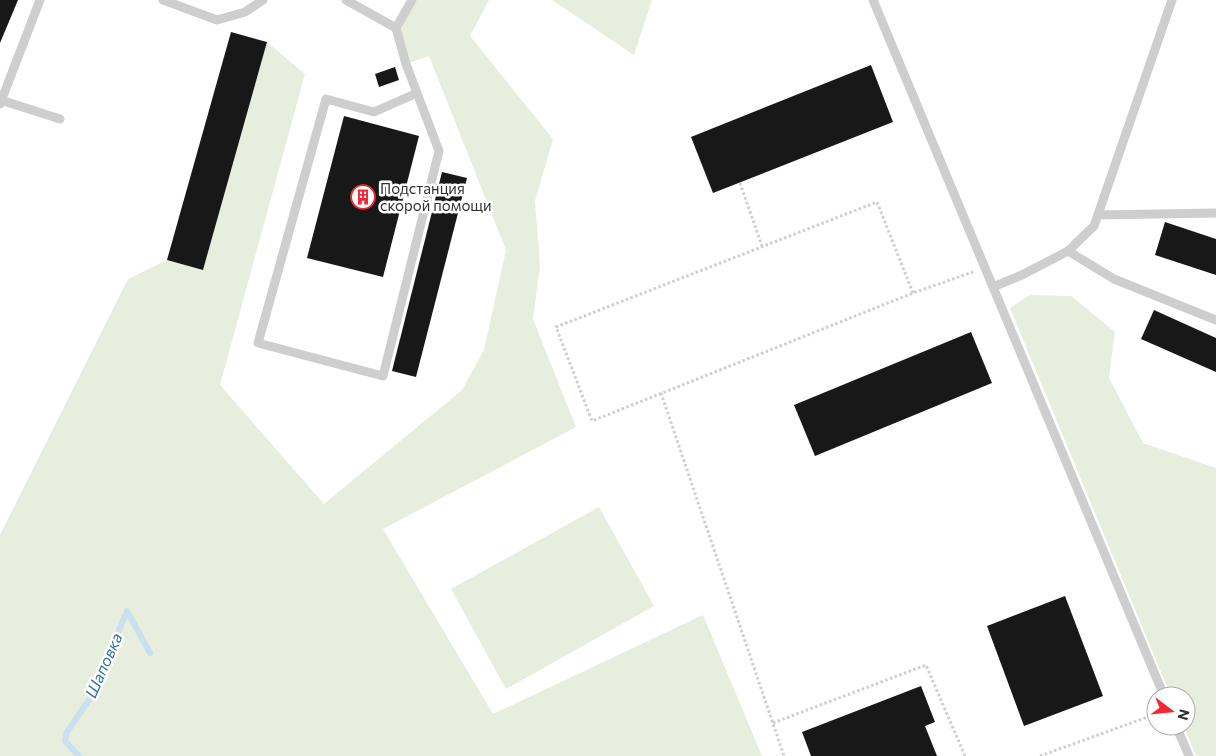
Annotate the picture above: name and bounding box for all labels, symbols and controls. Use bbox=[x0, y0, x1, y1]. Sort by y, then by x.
place label: Подстанция скорой помощи bbox=[380, 179, 492, 214]
building icon: Подстанция скорой помощи bbox=[350, 184, 376, 210]
water label: Шаповка bbox=[80, 630, 126, 700]
north arrow bbox=[1146, 686, 1196, 736]
text: N bbox=[1174, 707, 1194, 722]

